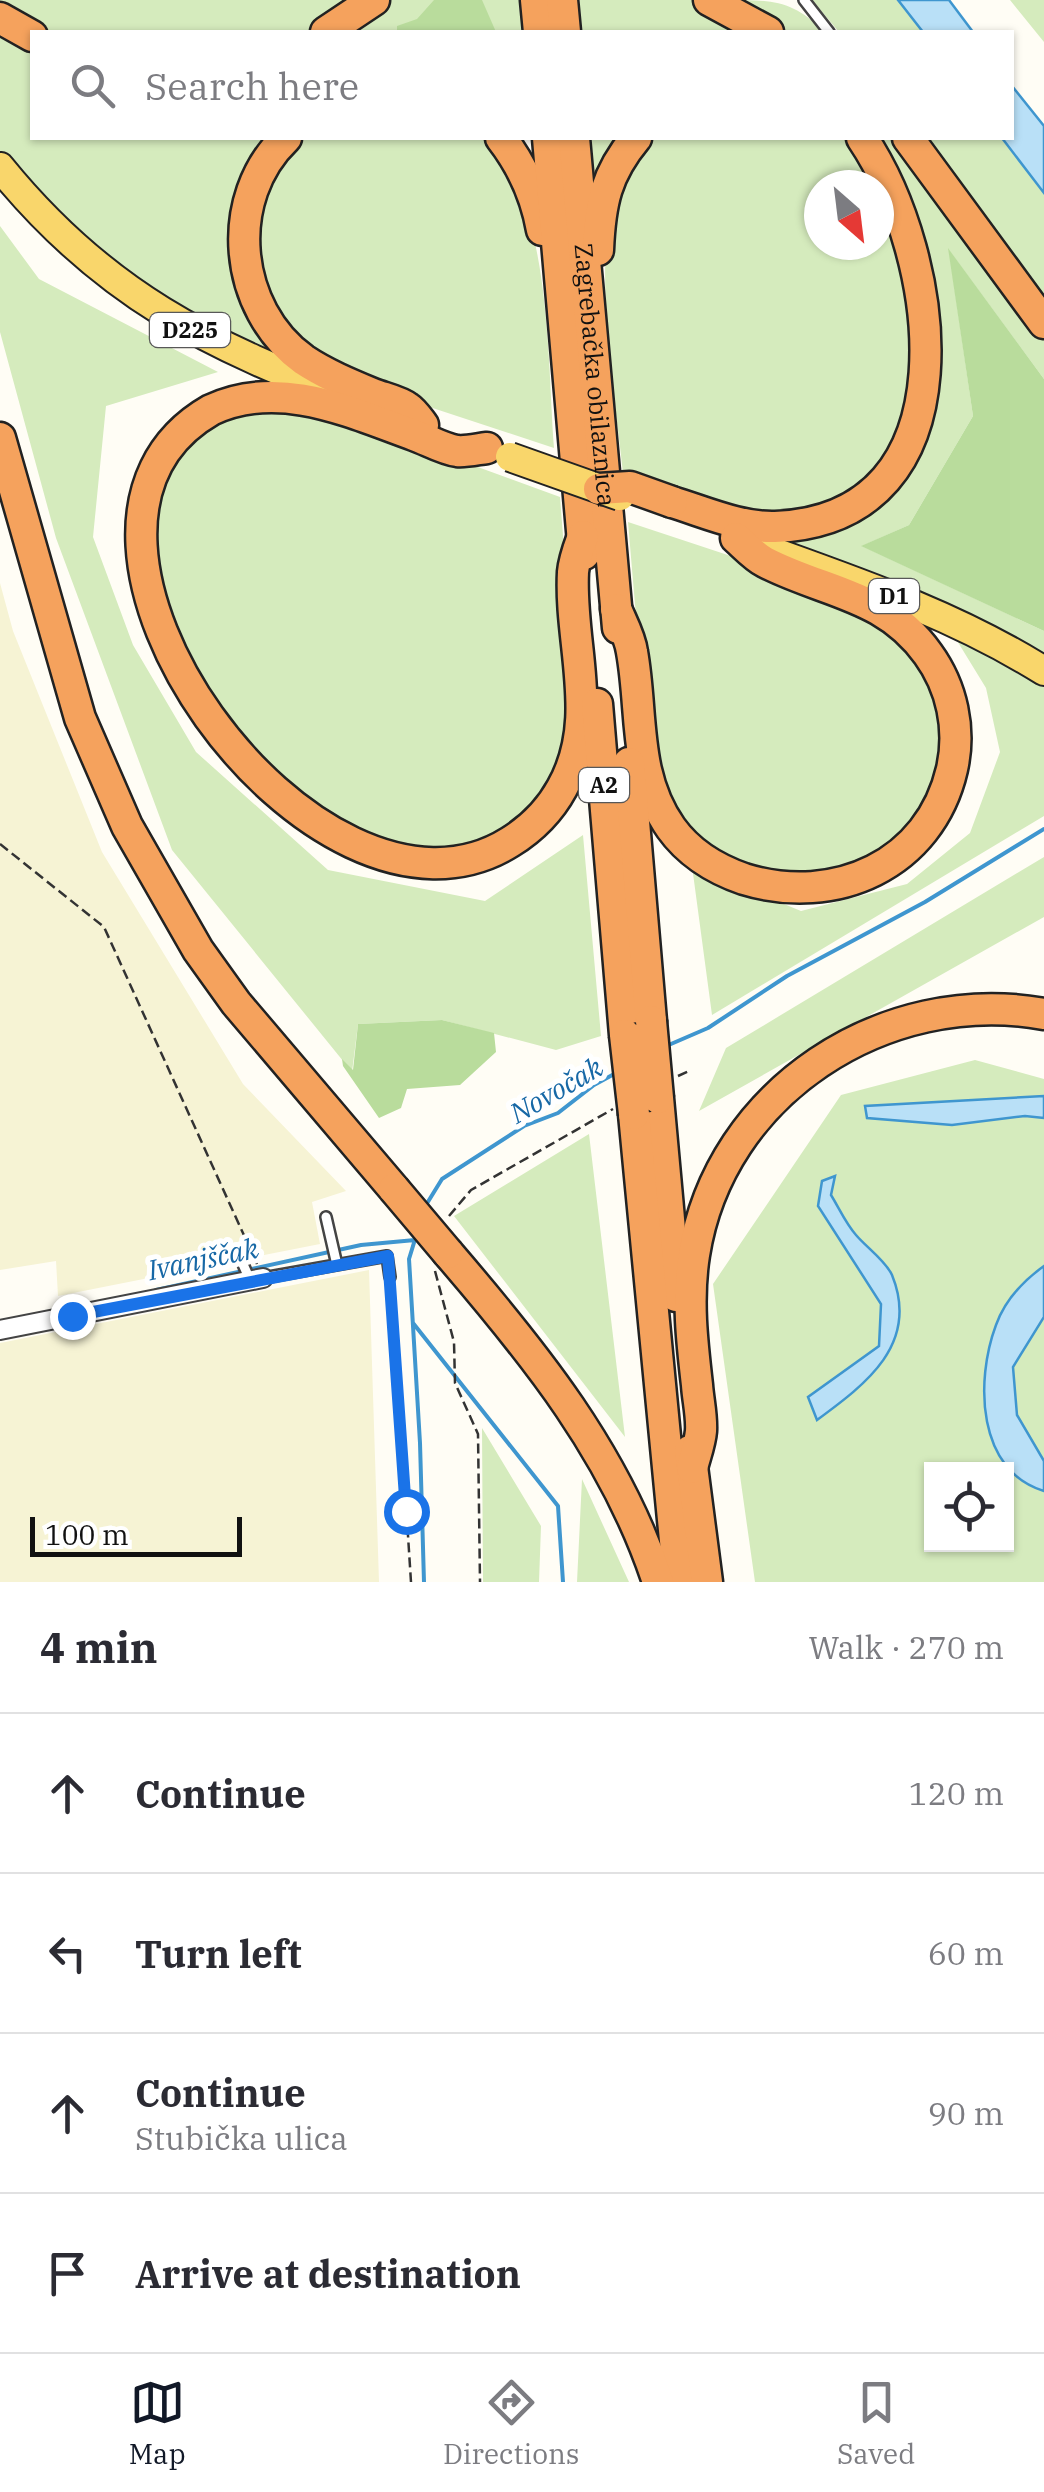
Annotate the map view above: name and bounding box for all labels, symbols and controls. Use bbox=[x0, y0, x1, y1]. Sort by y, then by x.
search box bbox=[30, 30, 1014, 140]
icon: search bbox=[65, 58, 120, 113]
text: Search here bbox=[145, 61, 359, 110]
north arrow bbox=[804, 170, 894, 260]
street label: Zagrebačka obilaznica bbox=[568, 242, 624, 508]
road number: D225 bbox=[150, 313, 230, 347]
road number: D1 bbox=[869, 579, 919, 613]
road number: A2 bbox=[579, 768, 629, 802]
water label: Novočak bbox=[502, 1048, 609, 1132]
water label: Ivanjščak bbox=[143, 1229, 262, 1288]
route end bbox=[50, 1294, 96, 1340]
map controls bbox=[924, 1462, 1014, 1552]
button: locate bbox=[924, 1462, 1014, 1552]
route start bbox=[384, 1489, 430, 1535]
scale bar bbox=[30, 1512, 242, 1556]
text: 100 m bbox=[45, 1516, 129, 1553]
text: 4 min bbox=[40, 1620, 158, 1675]
text: Walk · 270 m bbox=[808, 1626, 1004, 1668]
icon: ahead bbox=[40, 1766, 95, 1821]
text: Continue bbox=[135, 1769, 306, 1818]
text: 120 m bbox=[908, 1772, 1004, 1814]
icon: left bbox=[40, 1926, 95, 1981]
text: Turn left bbox=[135, 1929, 302, 1978]
text: 60 m bbox=[928, 1932, 1004, 1974]
text: Continue bbox=[135, 2068, 306, 2117]
icon: ahead bbox=[40, 2086, 95, 2141]
text: 90 m bbox=[928, 2092, 1004, 2134]
text: Stubička ulica bbox=[135, 2117, 348, 2159]
icon: arrive bbox=[40, 2246, 95, 2301]
text: Arrive at destination bbox=[135, 2249, 521, 2298]
tab: Map bbox=[129, 2375, 186, 2472]
tab: Directions bbox=[443, 2375, 580, 2472]
tab: Saved bbox=[837, 2375, 915, 2472]

